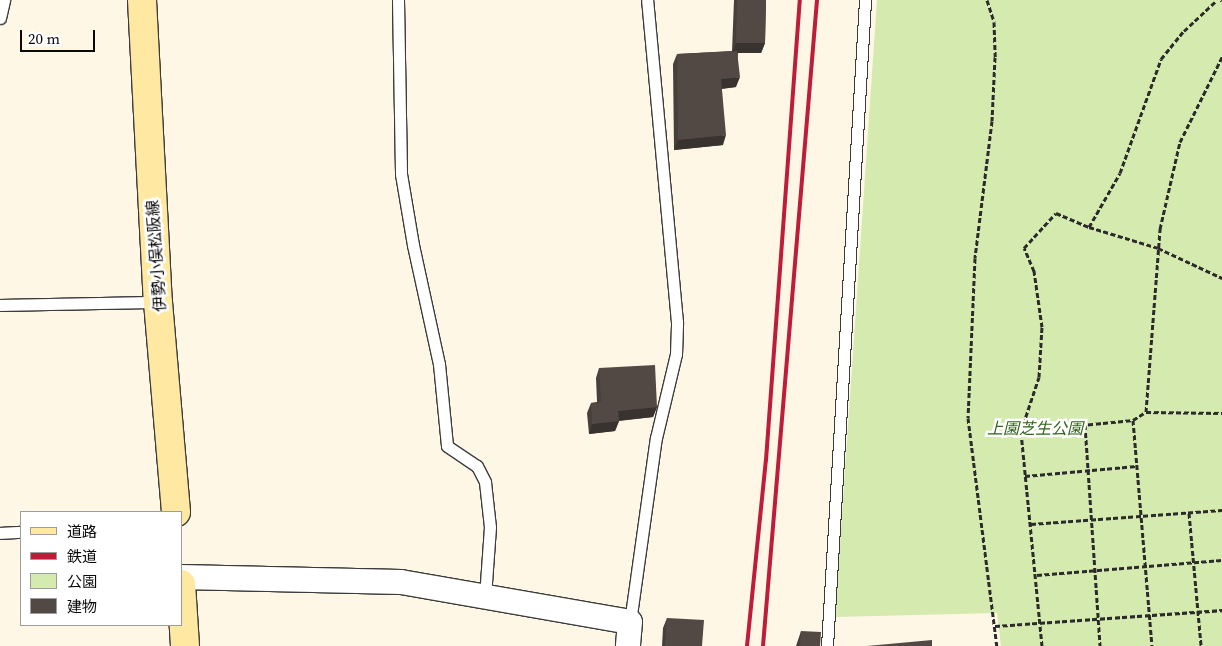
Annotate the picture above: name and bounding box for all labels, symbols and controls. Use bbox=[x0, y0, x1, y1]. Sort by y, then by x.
scale bar bbox=[22, 20, 98, 52]
text: 20 m bbox=[28, 28, 60, 49]
street label: 伊勢小俣松阪線 bbox=[143, 199, 169, 313]
park label: 上園芝生公園 bbox=[987, 418, 1083, 438]
legend bbox=[20, 511, 182, 626]
text: 道路 bbox=[67, 521, 97, 542]
text: 鉄道 bbox=[67, 546, 97, 567]
text: 公園 bbox=[67, 571, 97, 592]
text: 建物 bbox=[67, 596, 97, 617]

